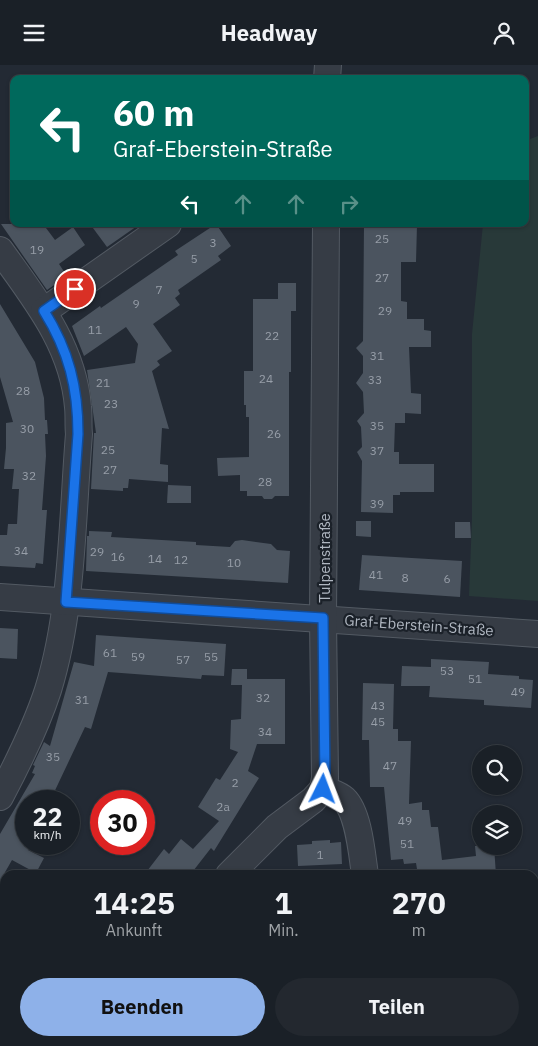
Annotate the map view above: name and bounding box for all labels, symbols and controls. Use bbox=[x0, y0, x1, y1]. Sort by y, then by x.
text: Headway bbox=[221, 18, 317, 47]
icon: menu bbox=[20, 19, 48, 47]
icon: person bbox=[490, 19, 518, 47]
text: 60 m bbox=[113, 90, 195, 136]
icon: left bbox=[30, 95, 95, 160]
text: Graf-Eberstein-Straße bbox=[113, 134, 333, 163]
icon: left bbox=[176, 190, 204, 218]
icon: ahead bbox=[229, 190, 257, 218]
icon: ahead bbox=[282, 190, 310, 218]
icon: right bbox=[335, 190, 363, 218]
house number: 25 bbox=[375, 231, 389, 246]
house number: 3 bbox=[209, 235, 217, 250]
house number: 19 bbox=[30, 242, 44, 257]
house number: 5 bbox=[190, 251, 198, 266]
pin bbox=[54, 268, 96, 310]
house number: 27 bbox=[375, 270, 389, 285]
icon: arrive bbox=[61, 275, 89, 303]
house number: 7 bbox=[155, 282, 163, 297]
house number: 9 bbox=[132, 296, 140, 311]
house number: 29 bbox=[378, 303, 392, 318]
house number: 11 bbox=[88, 322, 102, 337]
house number: 22 bbox=[265, 328, 279, 343]
house number: 31 bbox=[370, 348, 384, 363]
house number: 24 bbox=[259, 371, 273, 386]
house number: 33 bbox=[368, 372, 382, 387]
house number: 21 bbox=[96, 375, 110, 390]
house number: 28 bbox=[16, 383, 30, 398]
house number: 23 bbox=[104, 396, 118, 411]
house number: 35 bbox=[370, 418, 384, 433]
house number: 30 bbox=[20, 421, 34, 436]
house number: 26 bbox=[267, 426, 281, 441]
house number: 25 bbox=[101, 442, 115, 457]
house number: 37 bbox=[370, 443, 384, 458]
house number: 27 bbox=[103, 462, 117, 477]
house number: 32 bbox=[22, 468, 36, 483]
house number: 28 bbox=[258, 474, 272, 489]
house number: 39 bbox=[370, 496, 384, 511]
street label: Tulpenstraße bbox=[315, 513, 334, 603]
house number: 34 bbox=[14, 543, 28, 558]
house number: 29 bbox=[90, 544, 104, 559]
house number: 16 bbox=[111, 549, 125, 564]
house number: 14 bbox=[148, 551, 162, 566]
house number: 12 bbox=[174, 552, 188, 567]
house number: 10 bbox=[227, 555, 241, 570]
house number: 41 bbox=[369, 567, 383, 582]
house number: 8 bbox=[401, 570, 409, 585]
house number: 6 bbox=[443, 571, 451, 586]
street label: Graf-Eberstein-Straße bbox=[344, 610, 494, 640]
house number: 61 bbox=[103, 645, 117, 660]
house number: 59 bbox=[131, 649, 145, 664]
house number: 55 bbox=[204, 649, 218, 664]
house number: 57 bbox=[176, 652, 190, 667]
house number: 53 bbox=[440, 663, 454, 678]
house number: 51 bbox=[468, 671, 482, 686]
house number: 49 bbox=[511, 684, 525, 699]
house number: 32 bbox=[256, 690, 270, 705]
house number: 31 bbox=[75, 692, 89, 707]
house number: 43 bbox=[371, 698, 385, 713]
house number: 45 bbox=[371, 714, 385, 729]
house number: 34 bbox=[258, 724, 272, 739]
map controls bbox=[472, 745, 522, 855]
button: search bbox=[472, 745, 522, 795]
house number: 35 bbox=[46, 749, 60, 764]
house number: 47 bbox=[383, 758, 397, 773]
position arrow bbox=[296, 762, 348, 814]
house number: 2 bbox=[231, 775, 239, 790]
speed limit sign: 30 bbox=[90, 790, 155, 855]
house number: 2a bbox=[216, 799, 230, 814]
text: 22 bbox=[32, 800, 63, 833]
button: layers bbox=[472, 805, 522, 855]
house number: 49 bbox=[398, 813, 412, 828]
text: km/h bbox=[33, 827, 62, 842]
house number: 51 bbox=[400, 836, 414, 851]
house number: 1 bbox=[316, 847, 324, 862]
text: 14:25 bbox=[93, 883, 175, 922]
text: 1 bbox=[274, 883, 292, 922]
text: 270 bbox=[392, 883, 446, 922]
text: Ankunft bbox=[106, 920, 162, 940]
text: Min. bbox=[268, 920, 299, 940]
text: m bbox=[412, 920, 426, 940]
button: Beenden bbox=[20, 978, 265, 1036]
button: Teilen bbox=[275, 978, 519, 1036]

